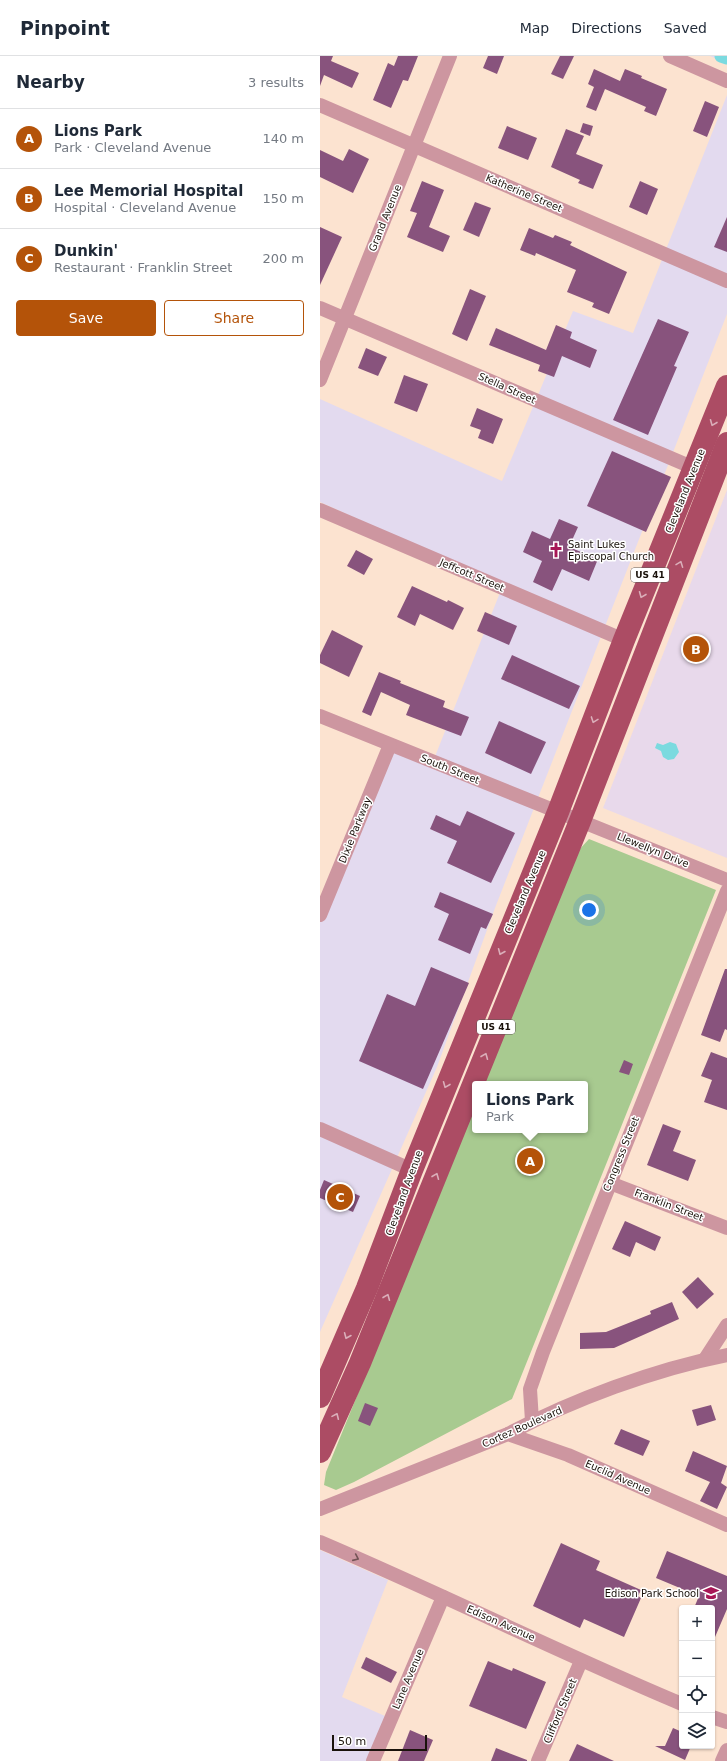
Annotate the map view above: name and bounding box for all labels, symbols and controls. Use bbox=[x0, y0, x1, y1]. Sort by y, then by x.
text: Pinpoint bbox=[20, 17, 110, 39]
text: Map bbox=[520, 20, 549, 36]
text: Directions bbox=[571, 20, 642, 36]
text: Saved bbox=[664, 20, 707, 36]
text: Nearby bbox=[16, 72, 85, 92]
text: 3 results bbox=[248, 75, 304, 90]
text: Lions Park bbox=[54, 122, 142, 140]
text: A bbox=[24, 131, 34, 146]
text: 140 m bbox=[262, 131, 304, 146]
text: Park · Cleveland Avenue bbox=[54, 140, 211, 155]
street label: Katherine Street bbox=[484, 172, 564, 214]
text: Lee Memorial Hospital bbox=[54, 182, 243, 200]
street label: Grand Avenue bbox=[367, 183, 403, 253]
text: B bbox=[24, 191, 34, 206]
text: 150 m bbox=[262, 191, 304, 206]
text: Hospital · Cleveland Avenue bbox=[54, 200, 236, 215]
text: Dunkin' bbox=[54, 242, 118, 260]
text: C bbox=[24, 251, 34, 266]
text: 200 m bbox=[262, 251, 304, 266]
text: Restaurant · Franklin Street bbox=[54, 260, 232, 275]
button: Save bbox=[16, 300, 156, 336]
button: Share bbox=[164, 300, 304, 336]
street label: Stella Street bbox=[477, 370, 537, 406]
one-way arrow bbox=[709, 419, 717, 426]
street label: Cleveland Avenue bbox=[663, 447, 707, 535]
place label: Saint Lukes Episcopal Church bbox=[568, 539, 654, 562]
church icon: Saint Lukes Episcopal Church bbox=[547, 541, 565, 559]
street label: Jeffcott Street bbox=[437, 556, 506, 594]
one-way arrow bbox=[675, 560, 683, 567]
road number: US 41 bbox=[631, 568, 669, 582]
one-way arrow bbox=[639, 590, 647, 598]
pin: B bbox=[683, 634, 709, 664]
one-way arrow bbox=[590, 716, 598, 723]
street label: South Street bbox=[419, 752, 481, 786]
street label: Dixie Parkway bbox=[337, 795, 373, 865]
street label: Llewellyn Drive bbox=[615, 831, 691, 869]
street label: Cleveland Avenue bbox=[502, 848, 548, 936]
your location bbox=[579, 900, 599, 920]
one-way arrow bbox=[497, 948, 505, 955]
road number: US 41 bbox=[477, 1020, 515, 1034]
one-way arrow bbox=[480, 1052, 488, 1059]
popup bbox=[472, 1081, 588, 1133]
one-way arrow bbox=[443, 1082, 451, 1089]
text: Lions Park bbox=[486, 1091, 574, 1109]
text: Park bbox=[486, 1109, 514, 1124]
street label: Congress Street bbox=[601, 1115, 641, 1193]
pin: A bbox=[517, 1146, 543, 1176]
street label: Cleveland Avenue bbox=[383, 1149, 425, 1237]
one-way arrow bbox=[431, 1173, 439, 1180]
pin: C bbox=[327, 1182, 353, 1212]
street label: Franklin Street bbox=[633, 1187, 705, 1223]
one-way arrow bbox=[382, 1293, 390, 1300]
one-way arrow bbox=[343, 1332, 351, 1339]
street label: Cortez Boulevard bbox=[480, 1404, 564, 1450]
one-way arrow bbox=[331, 1413, 339, 1421]
street label: Euclid Avenue bbox=[584, 1458, 652, 1496]
one-way arrow bbox=[351, 1553, 359, 1561]
school or university icon: Edison Park School bbox=[702, 1584, 720, 1602]
place label: Edison Park School bbox=[605, 1588, 699, 1599]
street label: Edison Avenue bbox=[465, 1603, 537, 1643]
map controls bbox=[679, 1605, 715, 1749]
button: + bbox=[679, 1605, 715, 1641]
button: − bbox=[679, 1641, 715, 1677]
street label: Lane Avenue bbox=[390, 1647, 426, 1711]
street label: Clifford Street bbox=[541, 1677, 579, 1745]
button: locate bbox=[679, 1677, 715, 1713]
button: layers bbox=[679, 1713, 715, 1749]
scale bar bbox=[332, 1733, 427, 1752]
text: 50 m bbox=[338, 1735, 366, 1748]

